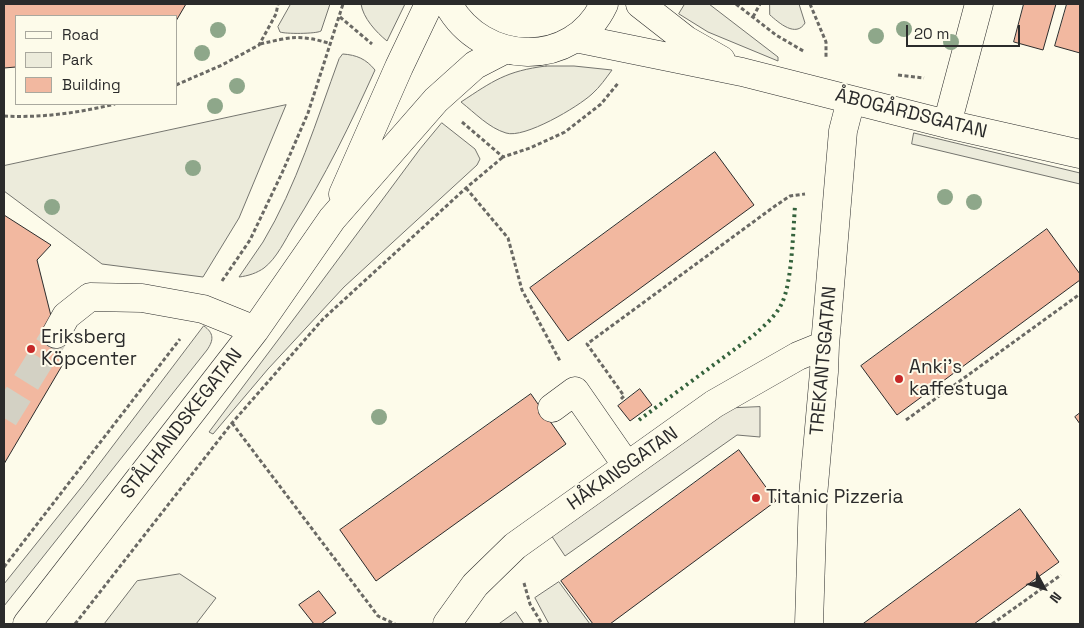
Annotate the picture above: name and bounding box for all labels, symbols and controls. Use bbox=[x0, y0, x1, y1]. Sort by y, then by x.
legend bbox=[15, 15, 178, 105]
scale bar bbox=[909, 15, 1023, 47]
text: 20 m bbox=[914, 24, 949, 43]
text: Road bbox=[62, 25, 99, 44]
text: Park bbox=[62, 50, 93, 69]
text: Building bbox=[62, 75, 121, 94]
street label: ÅBOGÅRDSGATAN bbox=[833, 84, 989, 144]
street label: TREKANTSGATAN bbox=[806, 285, 842, 437]
place label: Eriksberg Köpcenter bbox=[41, 327, 137, 371]
marker: Eriksberg Köpcenter bbox=[25, 343, 37, 355]
street label: STÅLHANDSKEGATAN bbox=[116, 344, 248, 504]
place label: Anki's kaffestuga bbox=[909, 357, 1008, 401]
marker: Anki's kaffestuga bbox=[893, 373, 905, 385]
street label: HÅKANSGATAN bbox=[563, 422, 683, 516]
place label: Titanic Pizzeria bbox=[766, 487, 903, 509]
marker: Titanic Pizzeria bbox=[750, 492, 762, 504]
north arrow bbox=[1019, 563, 1069, 613]
text: N bbox=[1046, 588, 1066, 607]

